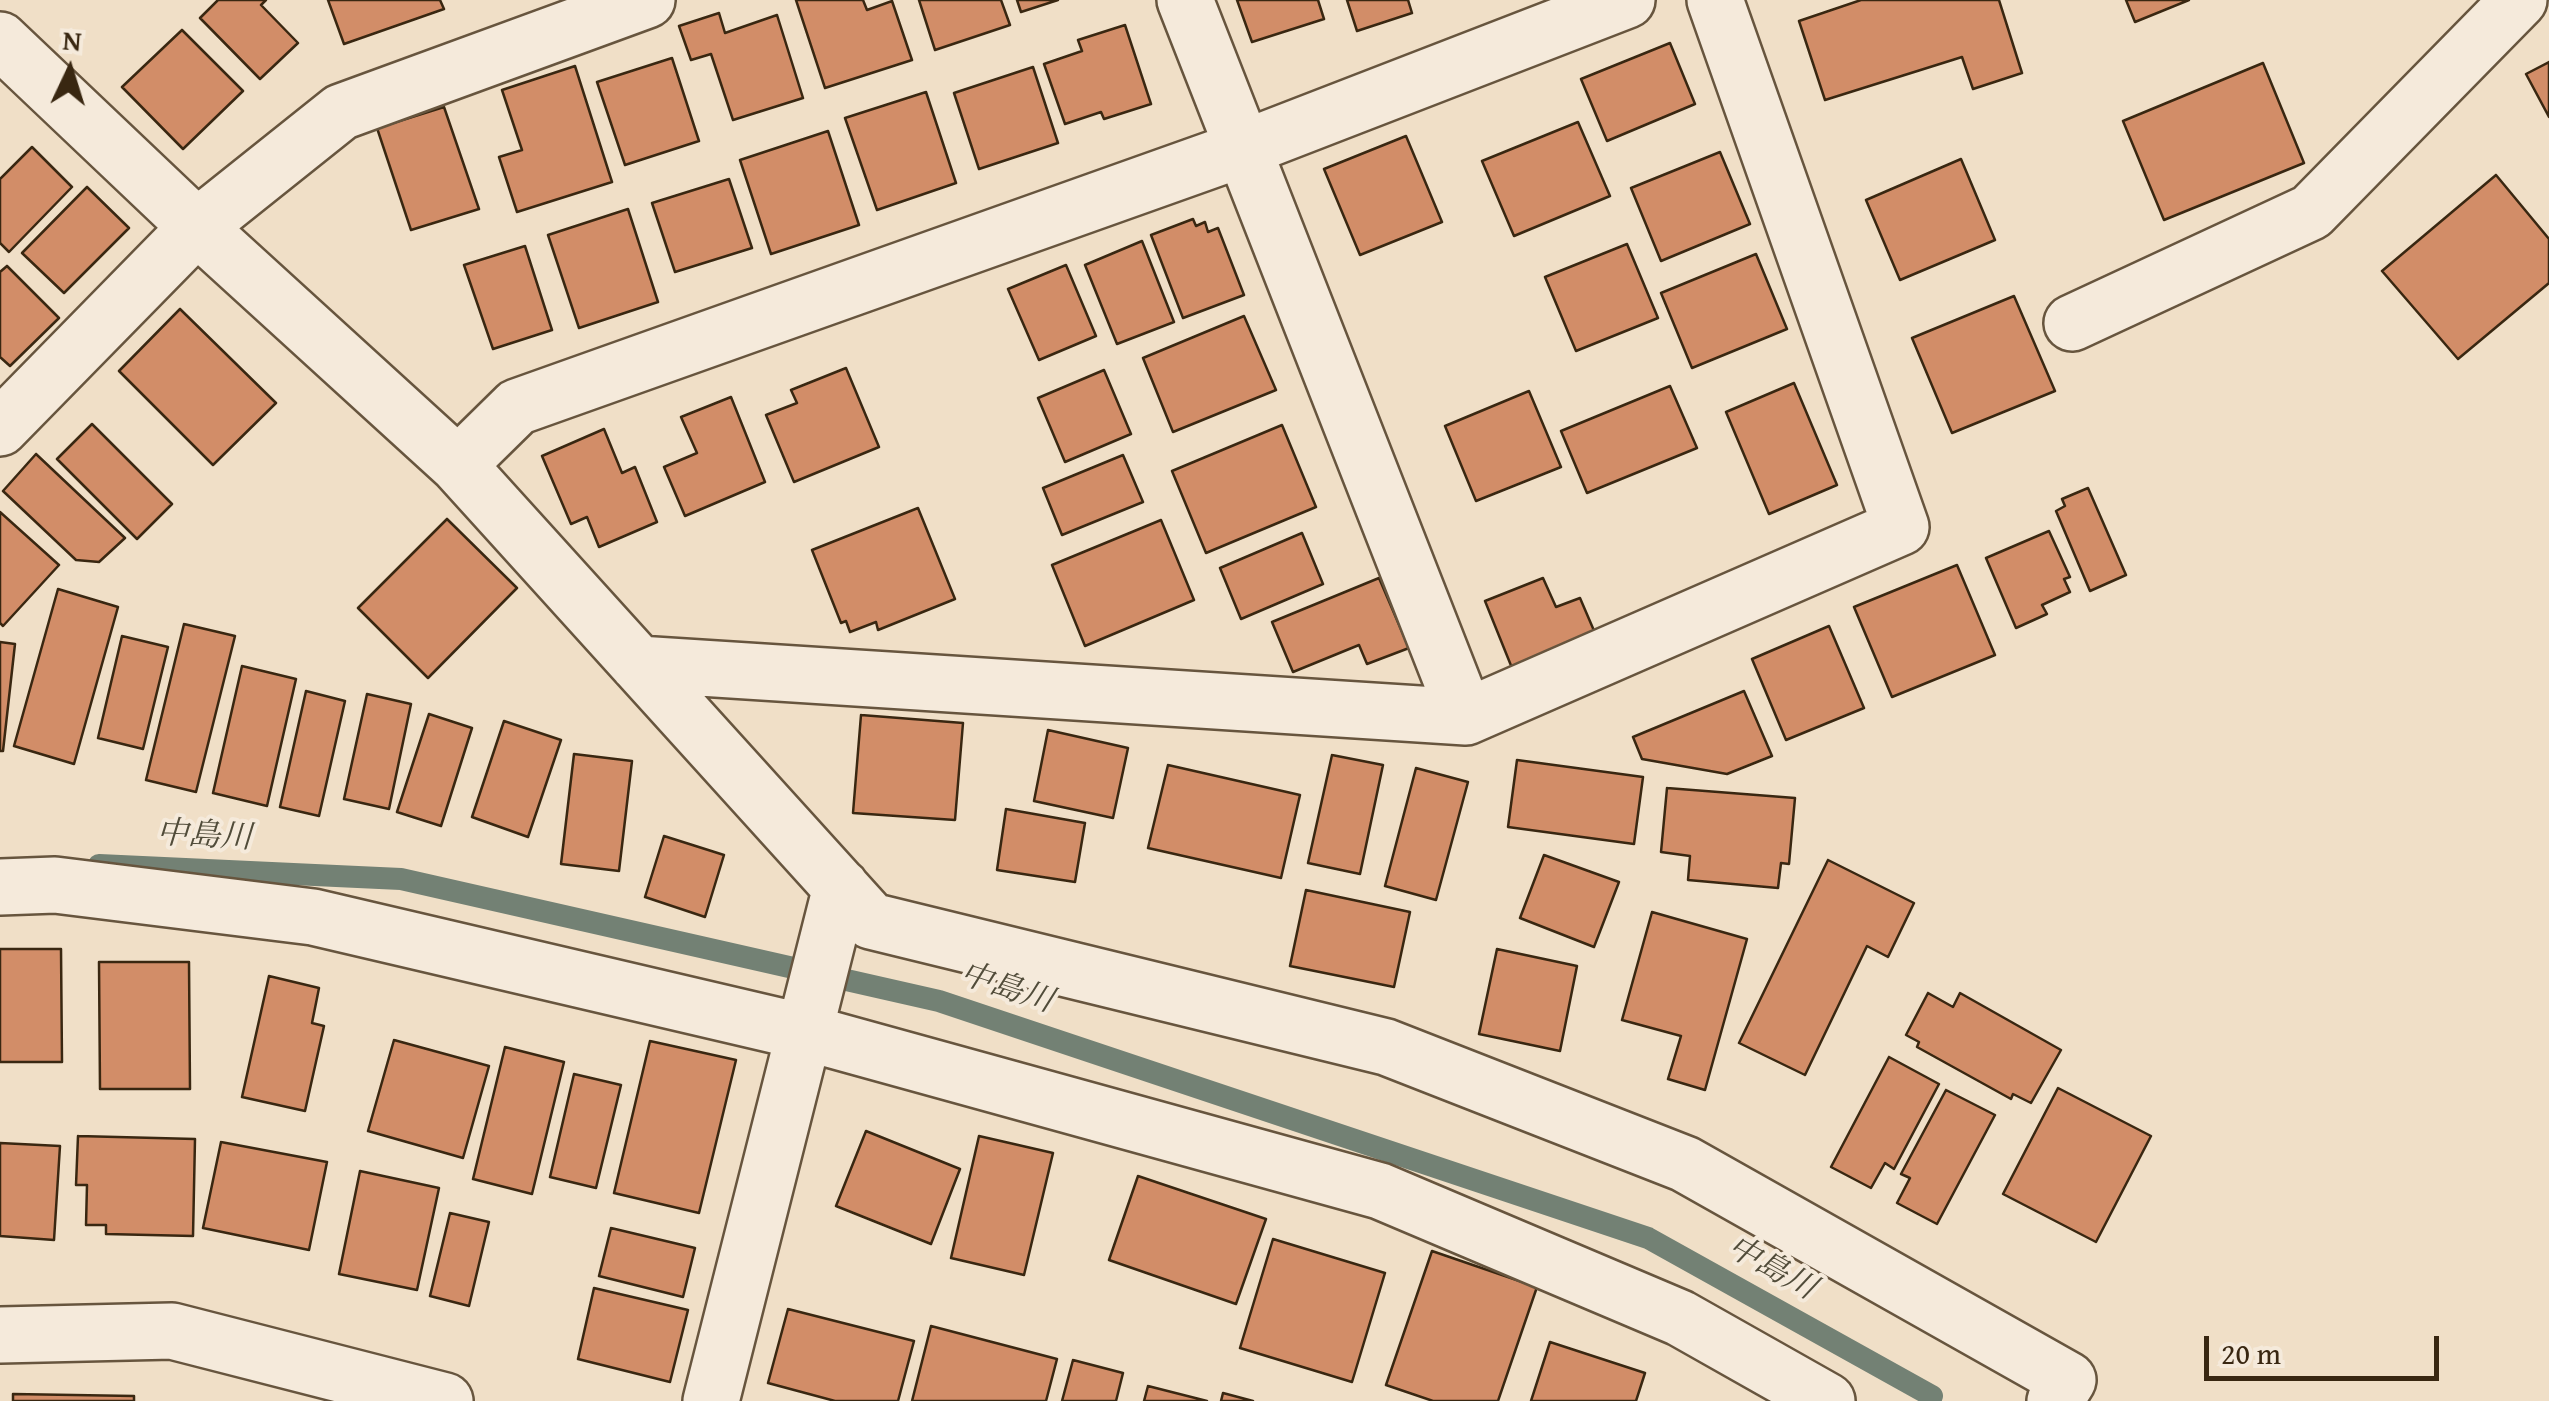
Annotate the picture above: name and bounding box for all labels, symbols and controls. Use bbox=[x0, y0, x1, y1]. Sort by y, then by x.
text: N bbox=[61, 18, 83, 61]
north arrow bbox=[20, 20, 120, 120]
water label: 中島川 bbox=[155, 815, 253, 859]
water label: 中島川 bbox=[954, 956, 1058, 1022]
water label: 中島川 bbox=[1720, 1229, 1822, 1309]
scale bar bbox=[2209, 1316, 2444, 1378]
text: 20 m bbox=[2221, 1331, 2281, 1375]

